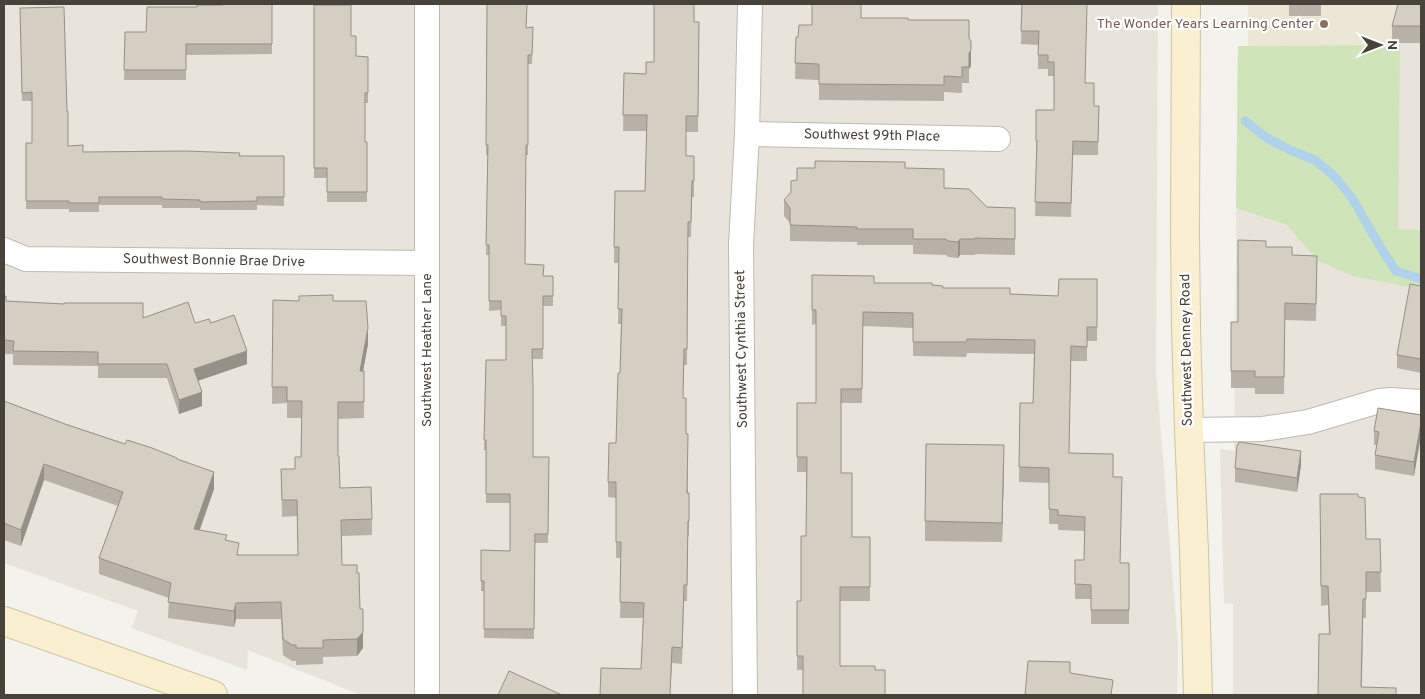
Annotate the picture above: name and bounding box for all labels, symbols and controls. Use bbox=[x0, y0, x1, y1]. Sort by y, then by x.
place label: The Wonder Years Learning Center bbox=[1097, 16, 1315, 33]
marker: The Wonder Years Learning Center bbox=[1318, 18, 1330, 30]
north arrow bbox=[1355, 20, 1405, 70]
text: N bbox=[1383, 40, 1400, 50]
street label: Southwest 99th Place bbox=[804, 126, 940, 146]
street label: Southwest Bonnie Brae Drive bbox=[123, 251, 305, 271]
street label: Southwest Cynthia Street bbox=[732, 270, 752, 428]
street label: Southwest Heather Lane bbox=[419, 273, 436, 427]
street label: Southwest Denney Road bbox=[1177, 274, 1197, 426]

